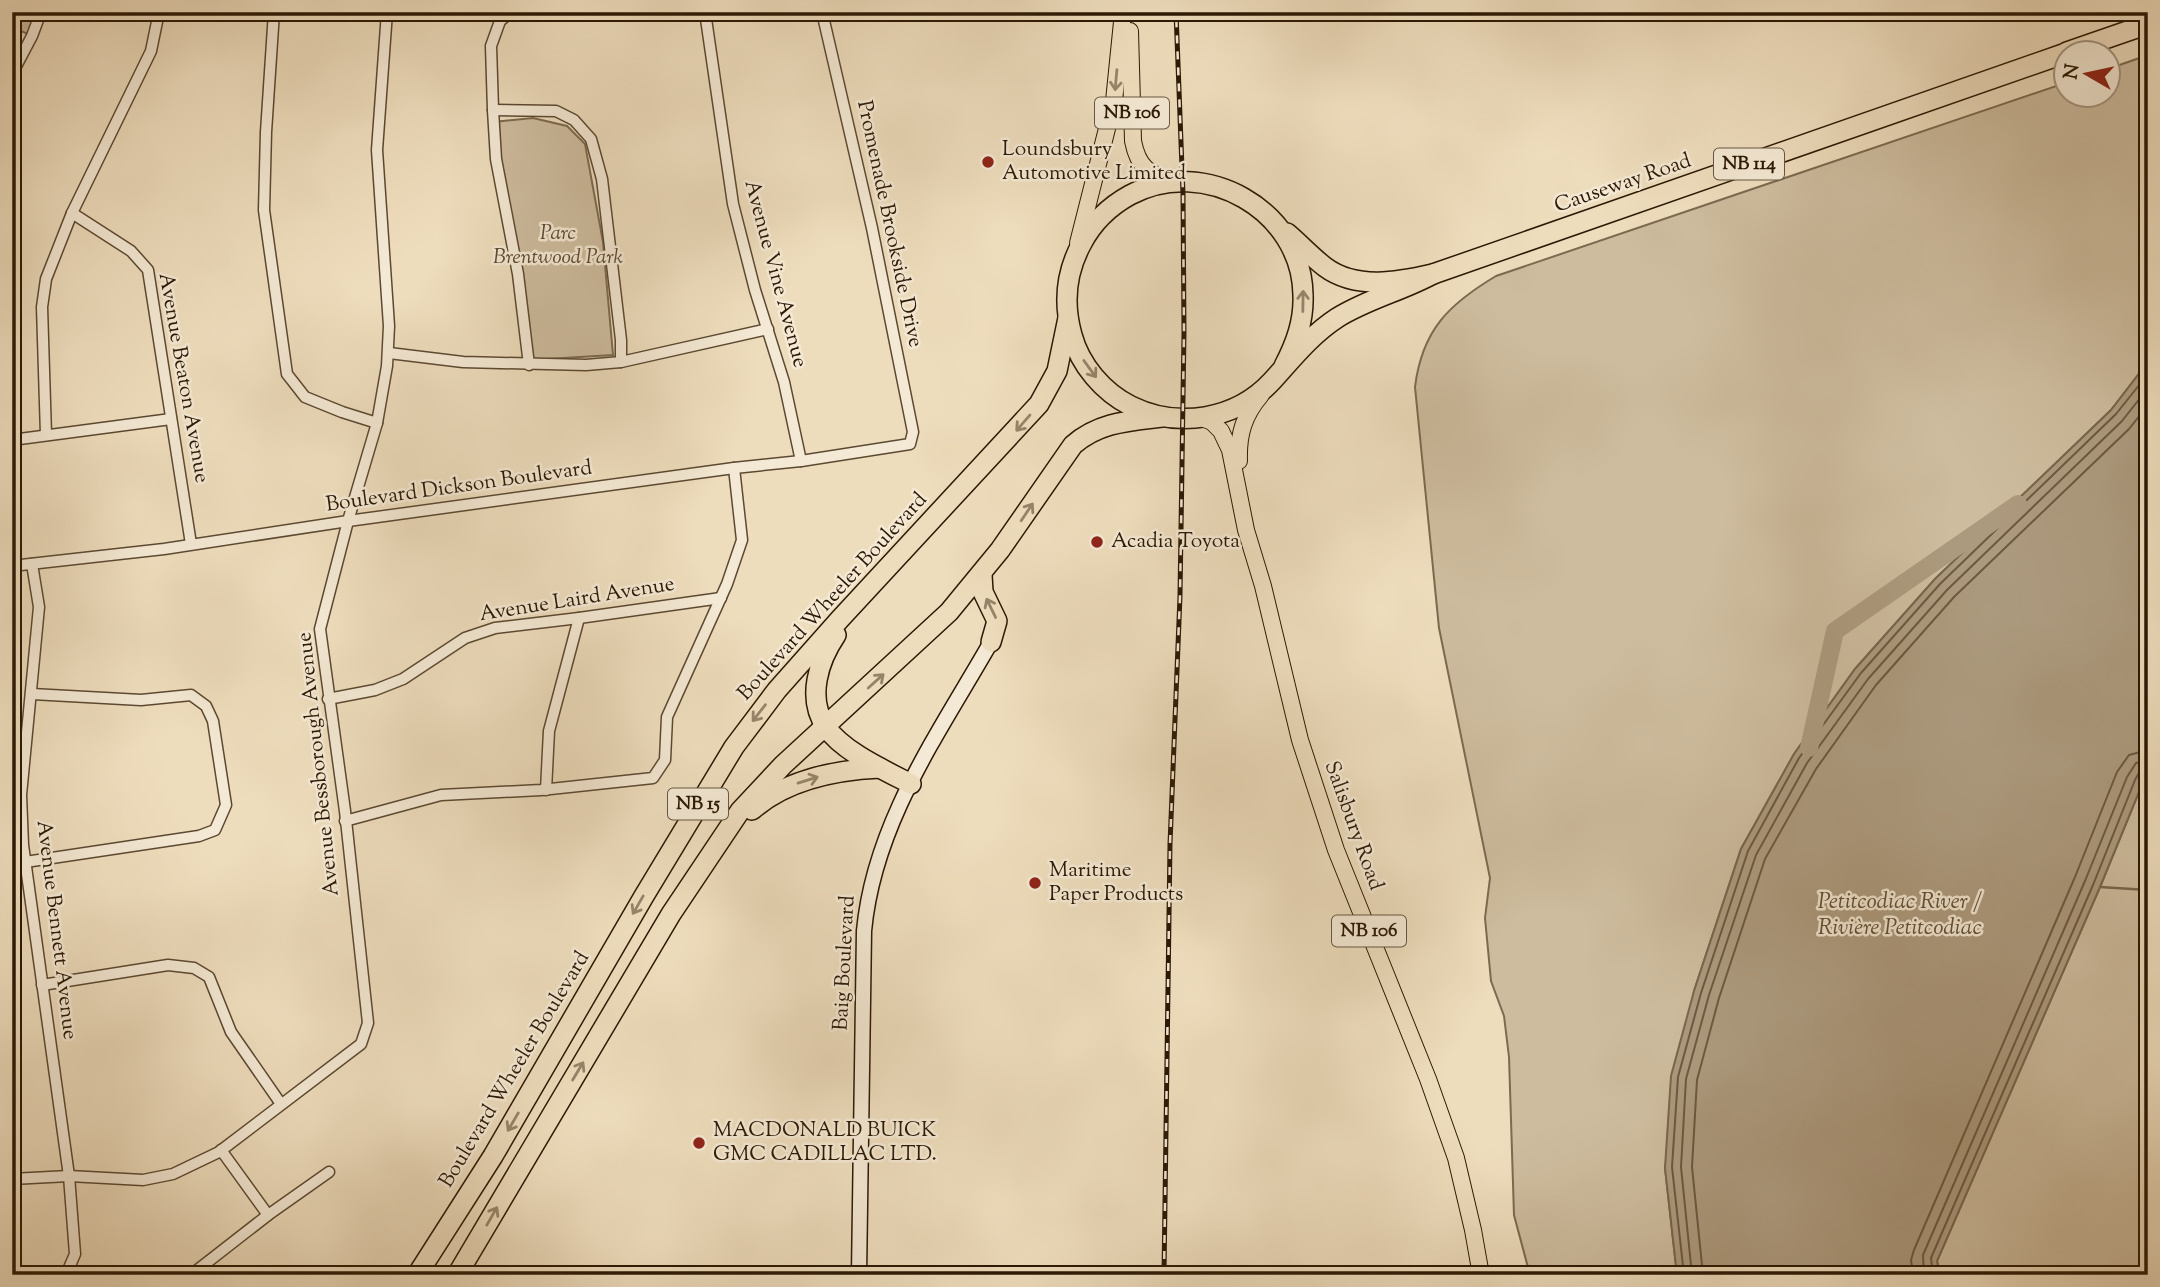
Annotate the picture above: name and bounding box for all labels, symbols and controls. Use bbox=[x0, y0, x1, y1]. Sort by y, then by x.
north arrow bbox=[2052, 38, 2122, 108]
text: N bbox=[2058, 62, 2087, 81]
one-way arrow bbox=[1109, 68, 1122, 91]
road number: NB 106 bbox=[1095, 97, 1169, 128]
street label: Promenade Brookside Drive bbox=[848, 98, 930, 350]
place label: Loundsbury Automotive Limited bbox=[1002, 135, 1186, 189]
street label: Causeway Road bbox=[1550, 146, 1696, 221]
road number: NB 114 bbox=[1714, 148, 1784, 180]
marker: Loundsbury Automotive Limited bbox=[980, 154, 996, 170]
street label: Avenue Vine Avenue bbox=[736, 177, 814, 371]
park label: Parc Brentwood Park bbox=[493, 219, 624, 273]
street label: Avenue Beaton Avenue bbox=[150, 271, 216, 485]
one-way arrow bbox=[1296, 290, 1309, 313]
one-way arrow bbox=[1082, 359, 1097, 378]
one-way arrow bbox=[1015, 414, 1031, 432]
street label: Boulevard Dickson Boulevard bbox=[324, 453, 594, 521]
street label: Boulevard Wheeler Boulevard bbox=[731, 486, 935, 708]
one-way arrow bbox=[1020, 503, 1035, 522]
place label: Acadia Toyota bbox=[1111, 527, 1240, 557]
marker: Acadia Toyota bbox=[1089, 534, 1105, 550]
street label: Avenue Laird Avenue bbox=[477, 570, 677, 630]
one-way arrow bbox=[984, 598, 998, 619]
street label: Avenue Bessborough Avenue bbox=[290, 630, 348, 898]
one-way arrow bbox=[867, 672, 884, 689]
one-way arrow bbox=[752, 703, 767, 722]
street label: Salisbury Road bbox=[1316, 757, 1390, 895]
one-way arrow bbox=[797, 773, 819, 786]
road number: NB 15 bbox=[668, 789, 728, 820]
street label: Avenue Bennett Avenue bbox=[28, 819, 84, 1041]
place label: Maritime Paper Products bbox=[1049, 856, 1183, 910]
marker: Maritime Paper Products bbox=[1027, 875, 1043, 891]
water label: Petitcodiac River / Rivière Petitcodiac bbox=[1818, 886, 1983, 945]
street label: Baig Boulevard bbox=[826, 894, 864, 1031]
one-way arrow bbox=[631, 895, 645, 915]
road number: NB 106 bbox=[1332, 916, 1406, 946]
street label: Boulevard Wheeler Boulevard bbox=[432, 946, 598, 1194]
one-way arrow bbox=[571, 1061, 585, 1081]
one-way arrow bbox=[506, 1111, 519, 1132]
place label: MACDONALD BUICK GMC CADILLAC LTD. bbox=[713, 1116, 937, 1170]
marker: MACDONALD BUICK GMC CADILLAC LTD. bbox=[691, 1135, 707, 1151]
one-way arrow bbox=[485, 1206, 499, 1226]

